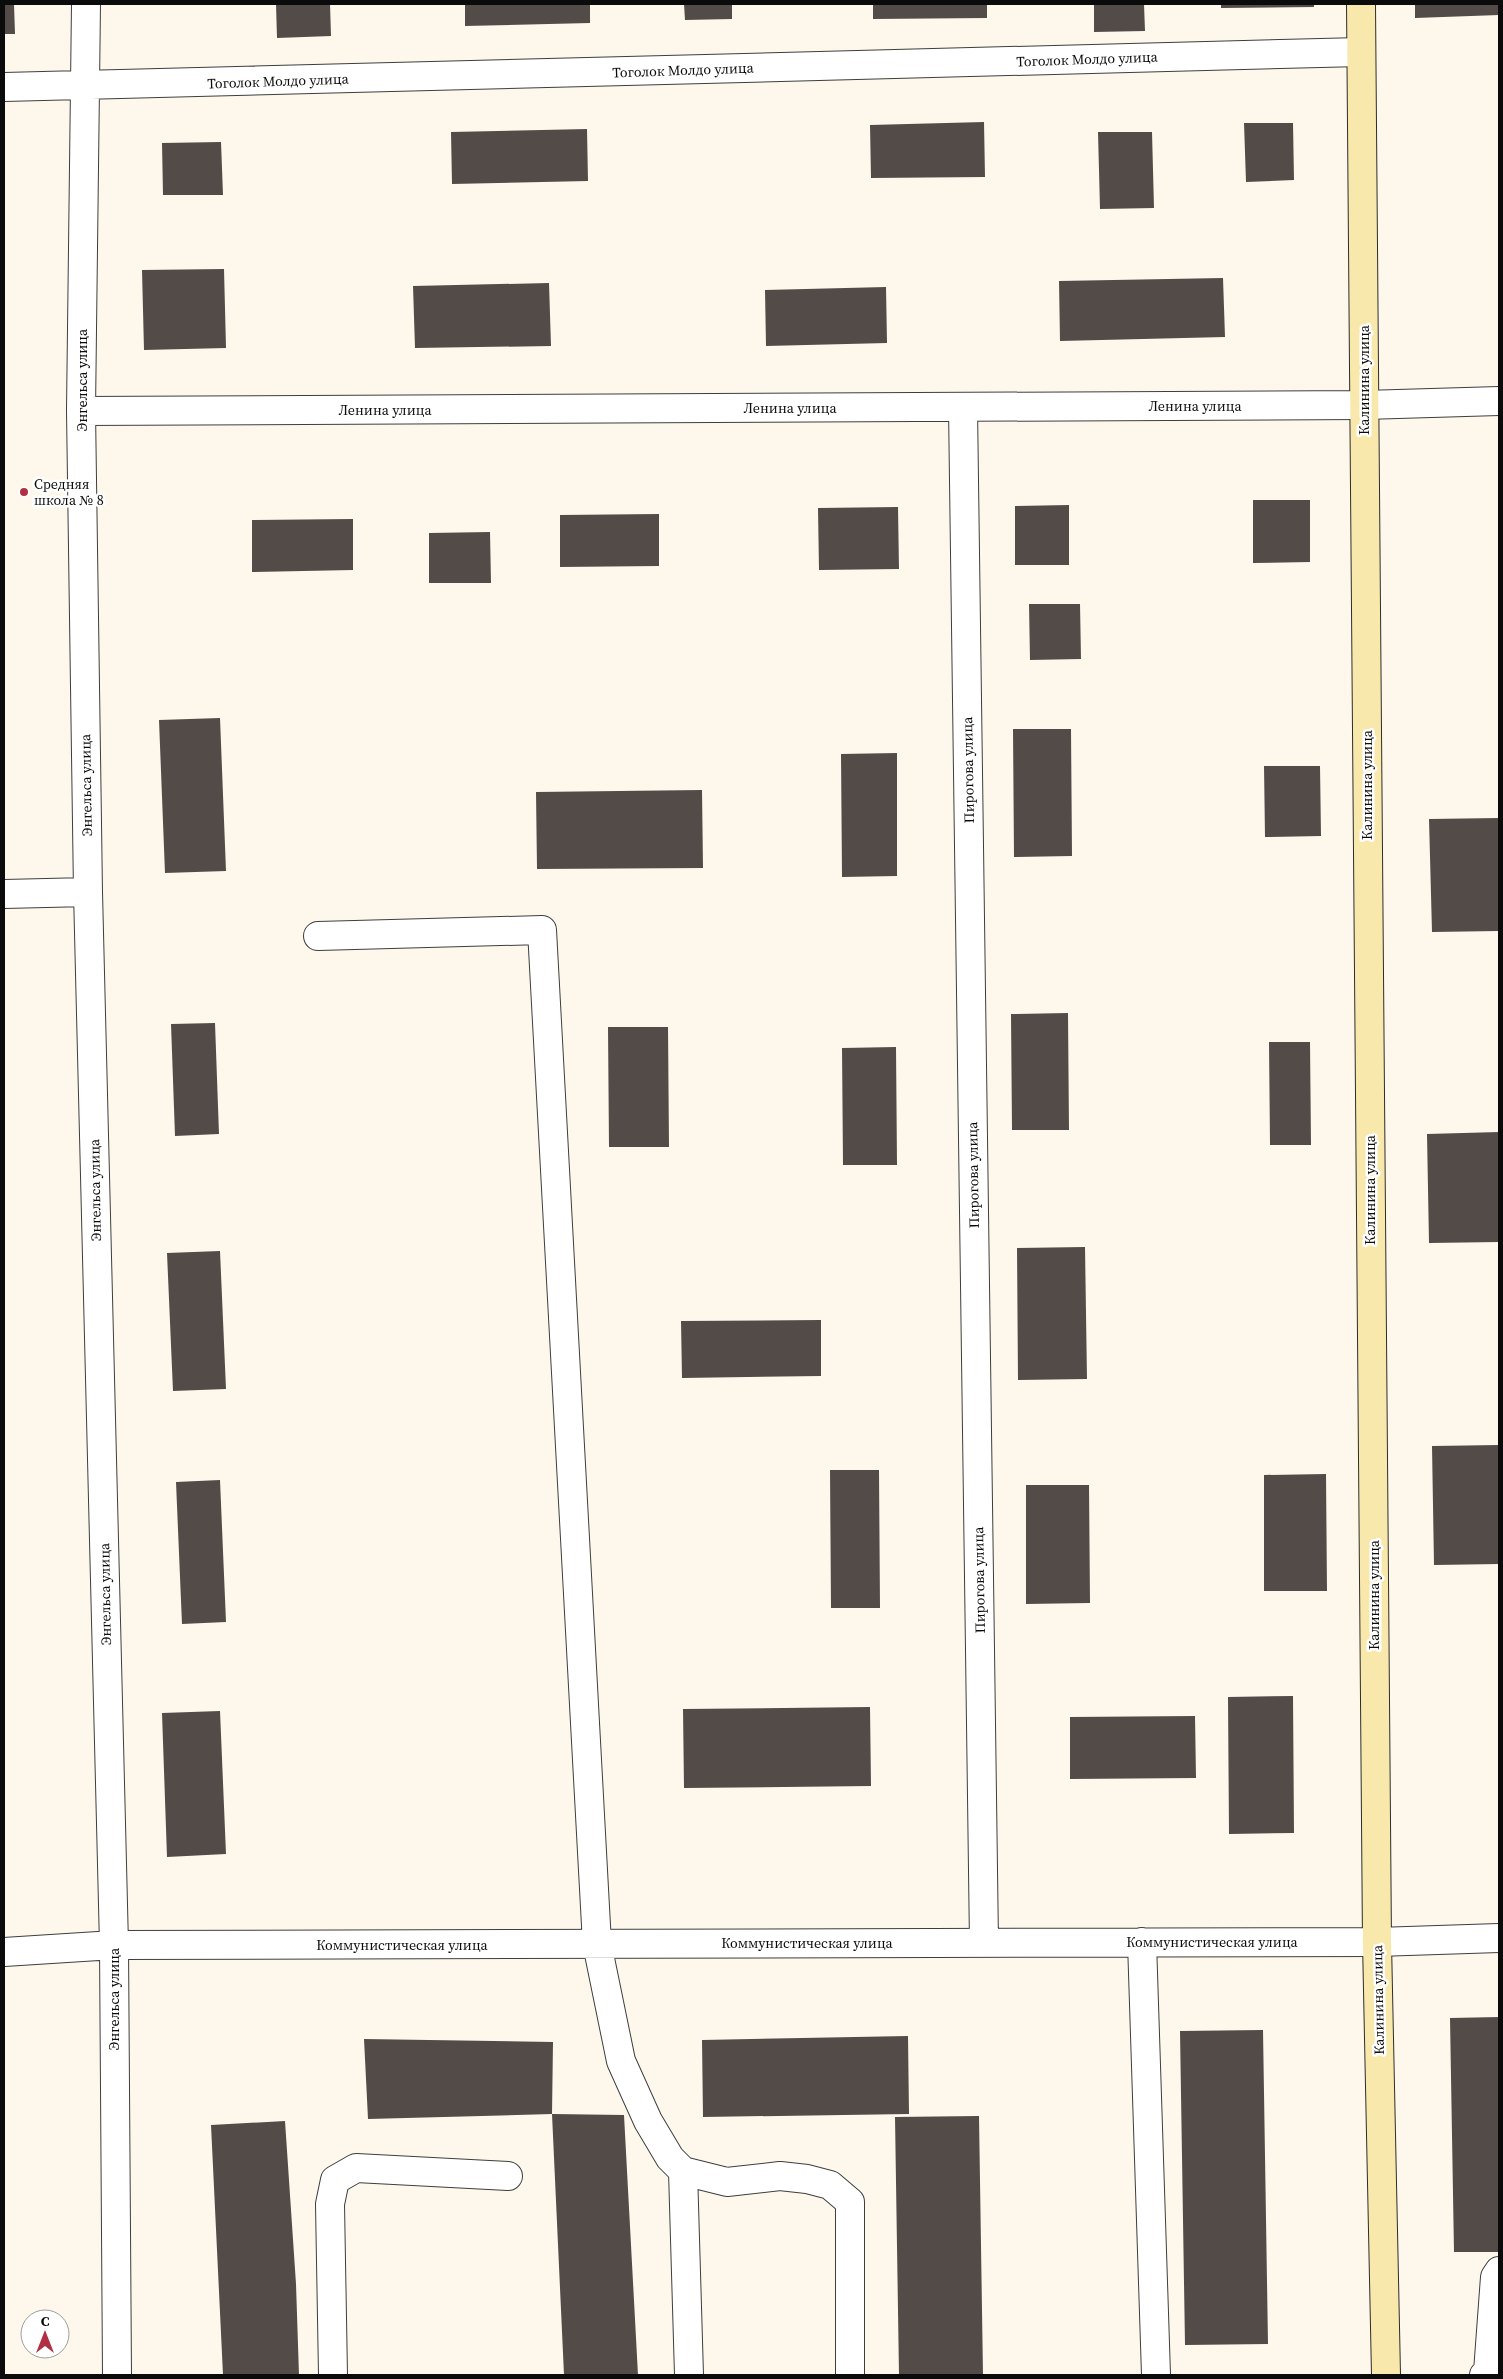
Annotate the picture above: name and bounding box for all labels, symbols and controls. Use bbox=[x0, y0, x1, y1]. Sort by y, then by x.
street label: Тоголок Молдо улица bbox=[1016, 47, 1159, 71]
street label: Тоголок Молдо улица bbox=[612, 58, 755, 82]
street label: Тоголок Молдо улица bbox=[207, 69, 350, 93]
street label: Калинина улица bbox=[1354, 324, 1374, 435]
street label: Энгельса улица bbox=[72, 328, 92, 431]
street label: Ленина улица bbox=[1148, 396, 1242, 416]
street label: Ленина улица bbox=[743, 398, 837, 418]
street label: Ленина улица bbox=[338, 400, 432, 420]
place label: Средняя школа № 8 bbox=[34, 474, 104, 510]
marker: Средняя школа № 8 bbox=[18, 486, 30, 498]
street label: Пирогова улица bbox=[957, 716, 979, 823]
street label: Калинина улица bbox=[1357, 729, 1377, 840]
street label: Энгельса улица bbox=[75, 733, 97, 836]
street label: Пирогова улица bbox=[962, 1121, 984, 1228]
street label: Калинина улица bbox=[1360, 1134, 1380, 1245]
street label: Энгельса улица bbox=[84, 1138, 106, 1241]
street label: Пирогова улица bbox=[968, 1526, 990, 1633]
street label: Калинина улица bbox=[1364, 1539, 1384, 1650]
street label: Энгельса улица bbox=[94, 1542, 116, 1645]
street label: Коммунистическая улица bbox=[1126, 1932, 1299, 1952]
street label: Коммунистическая улица bbox=[721, 1933, 894, 1953]
street label: Коммунистическая улица bbox=[316, 1935, 489, 1955]
street label: Калинина улица bbox=[1367, 1944, 1389, 2055]
street label: Энгельса улица bbox=[104, 1947, 124, 2050]
north arrow bbox=[20, 2309, 70, 2359]
text: С bbox=[41, 2311, 50, 2331]

